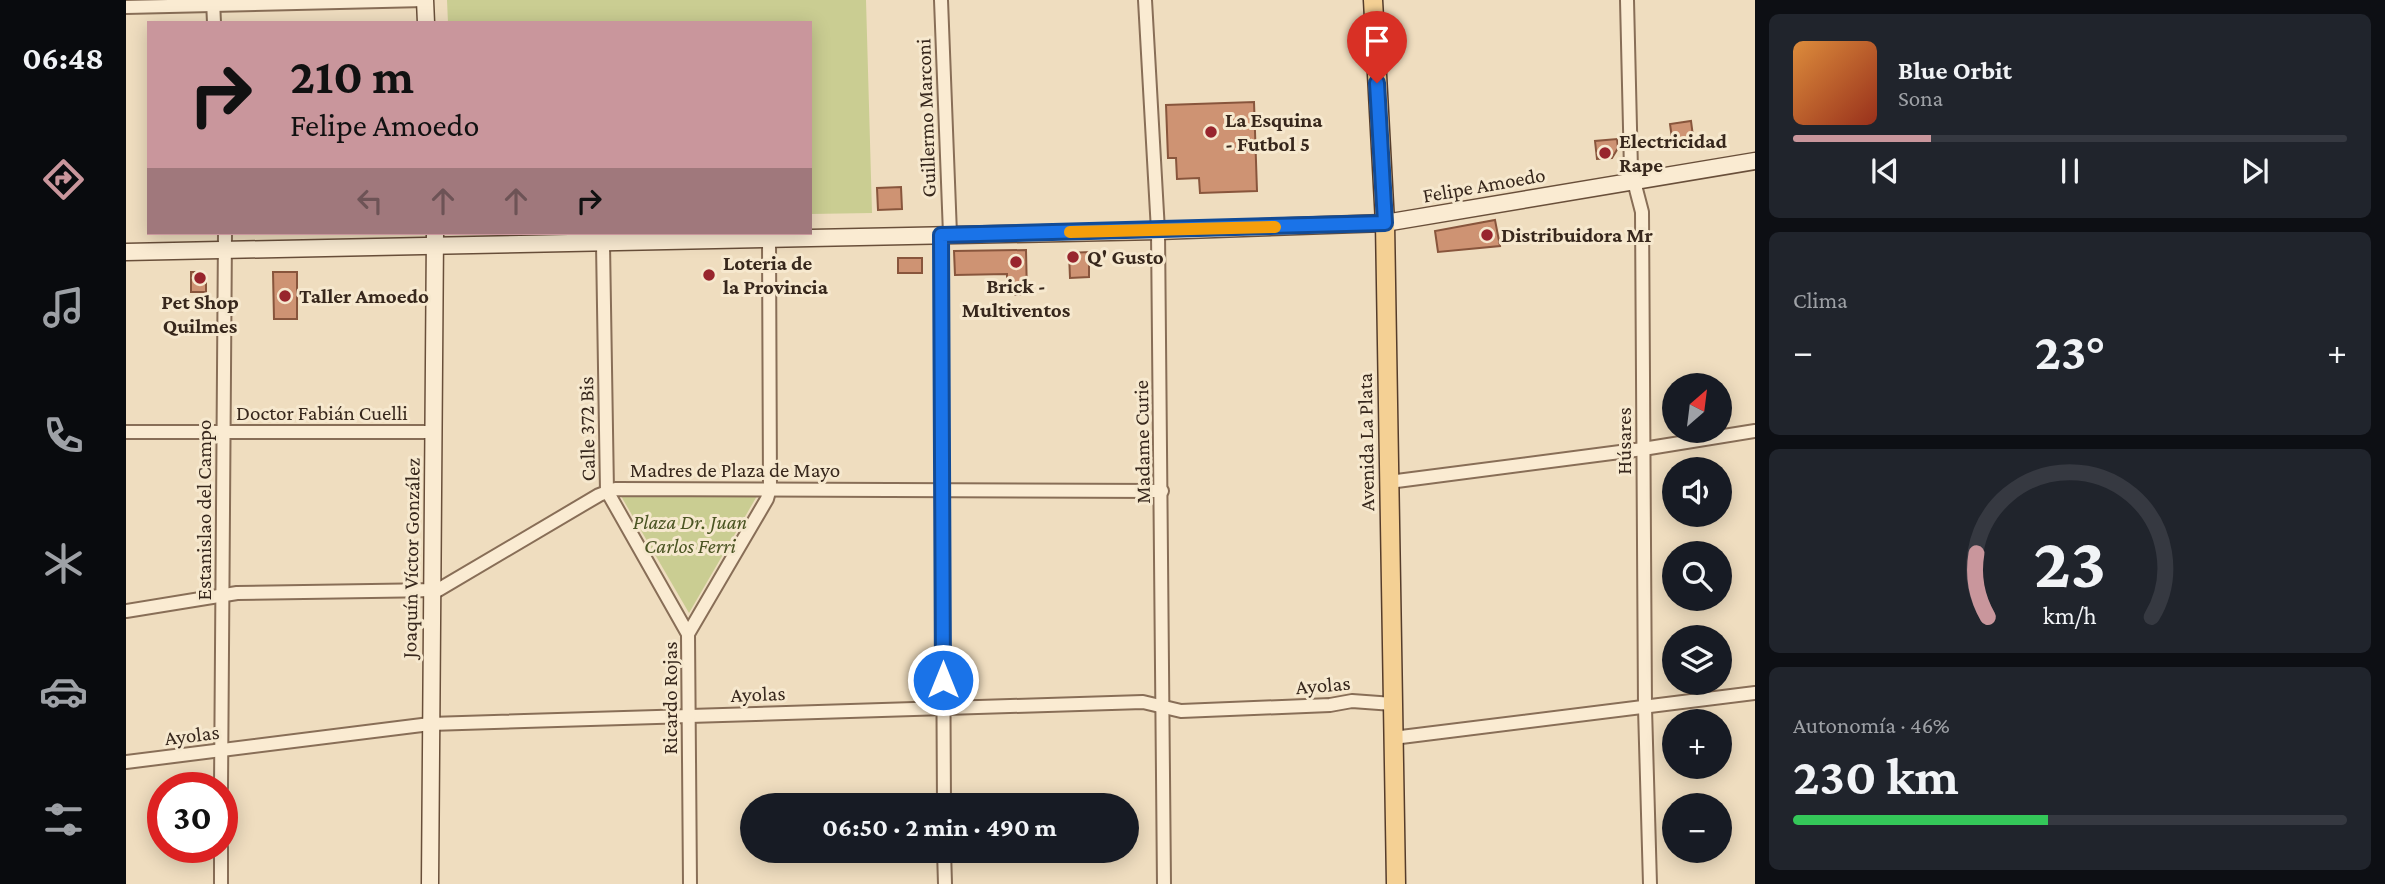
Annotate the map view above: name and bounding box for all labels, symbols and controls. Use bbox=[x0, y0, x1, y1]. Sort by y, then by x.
pin bbox=[1347, 11, 1407, 83]
icon: arrive bbox=[1358, 22, 1396, 60]
street label: Guillermo Marconi bbox=[911, 38, 941, 198]
text: 06:48 bbox=[22, 40, 104, 76]
icon: right bbox=[175, 49, 266, 140]
text: 210 m bbox=[290, 49, 414, 104]
text: Blue Orbit bbox=[1898, 56, 2012, 85]
text: Sona bbox=[1898, 85, 1943, 111]
text: Felipe Amoedo bbox=[290, 107, 479, 143]
place label: La Esquina - Futbol 5 bbox=[1225, 108, 1323, 156]
marker: La Esquina - Futbol 5 bbox=[1203, 124, 1219, 140]
place label: Electricidad Rape bbox=[1619, 129, 1728, 177]
marker: Electricidad Rape bbox=[1597, 145, 1613, 161]
icon: previous bbox=[1866, 152, 1904, 190]
icon: pause bbox=[2051, 152, 2089, 190]
icon: next bbox=[2236, 152, 2274, 190]
icon: directions bbox=[39, 155, 88, 204]
street label: Felipe Amoedo bbox=[1421, 162, 1547, 208]
icon: left bbox=[351, 182, 389, 220]
icon: ahead bbox=[424, 182, 462, 220]
icon: ahead bbox=[497, 182, 535, 220]
icon: right bbox=[570, 182, 608, 220]
place label: Distribuidora Mr bbox=[1501, 223, 1654, 247]
marker: Distribuidora Mr bbox=[1479, 227, 1495, 243]
place label: Q' Gusto bbox=[1087, 245, 1164, 269]
marker: Q' Gusto bbox=[1065, 249, 1081, 265]
place label: Loteria de la Provincia bbox=[723, 251, 829, 299]
marker: Brick - Multiventos bbox=[1008, 254, 1024, 270]
marker: Loteria de la Provincia bbox=[701, 267, 717, 283]
marker: Pet Shop Quilmes bbox=[192, 270, 208, 286]
place label: Brick - Multiventos bbox=[962, 274, 1071, 322]
icon: music bbox=[39, 283, 88, 332]
place label: Taller Amoedo bbox=[299, 284, 429, 308]
text: Clima bbox=[1793, 287, 1848, 313]
marker: Taller Amoedo bbox=[277, 288, 293, 304]
place label: Pet Shop Quilmes bbox=[161, 290, 239, 338]
text: 23° bbox=[2034, 322, 2106, 380]
text: − bbox=[1793, 330, 1813, 372]
text: + bbox=[2327, 330, 2347, 372]
street label: Avenida La Plata bbox=[1353, 372, 1379, 511]
north arrow bbox=[1662, 373, 1732, 443]
map controls bbox=[1662, 373, 1732, 863]
street label: Calle 372 Bis bbox=[574, 376, 600, 482]
street label: Madame Curie bbox=[1129, 380, 1155, 504]
street label: Doctor Fabián Cuelli bbox=[236, 401, 408, 425]
street label: Húsares bbox=[1612, 407, 1636, 475]
icon: phone bbox=[39, 411, 88, 460]
street label: Estanislao del Campo bbox=[192, 420, 216, 600]
street label: Joaquín Víctor González bbox=[397, 457, 425, 661]
button: sound bbox=[1662, 457, 1732, 527]
street label: Madres de Plaza de Mayo bbox=[630, 458, 840, 482]
park label: Plaza Dr. Juan Carlos Ferri bbox=[633, 510, 747, 558]
text: 23 bbox=[2034, 522, 2106, 603]
icon: climate bbox=[39, 539, 88, 588]
button: search bbox=[1662, 541, 1732, 611]
text: km/h bbox=[2043, 602, 2097, 629]
button: layers bbox=[1662, 625, 1732, 695]
street label: Ricardo Rojas bbox=[658, 642, 682, 754]
position arrow bbox=[906, 643, 980, 717]
icon: car bbox=[39, 667, 88, 716]
street label: Ayolas bbox=[1295, 671, 1351, 699]
street label: Ayolas bbox=[730, 681, 786, 707]
button: + bbox=[1662, 709, 1732, 779]
text: Autonomía · 46% bbox=[1793, 712, 1950, 738]
street label: Ayolas bbox=[163, 720, 221, 750]
text: 230 km bbox=[1793, 747, 1959, 805]
speed limit sign: 30 bbox=[147, 772, 238, 863]
button: − bbox=[1662, 793, 1732, 863]
icon: filters bbox=[39, 795, 88, 844]
text: 06:50 · 2 min · 490 m bbox=[822, 813, 1057, 842]

